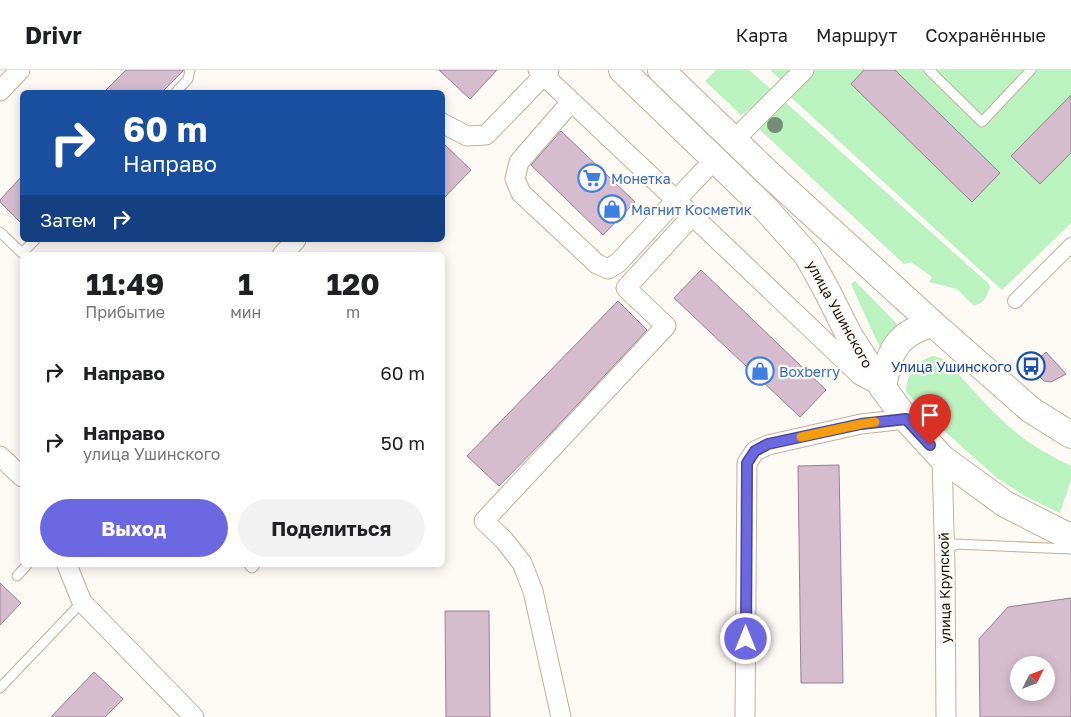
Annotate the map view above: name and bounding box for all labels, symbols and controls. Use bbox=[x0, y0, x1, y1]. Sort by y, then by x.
text: Drivr bbox=[25, 20, 82, 49]
text: Карта bbox=[736, 24, 788, 46]
text: Маршрут bbox=[816, 24, 897, 46]
text: Сохранённые bbox=[925, 24, 1046, 46]
text: 60 m bbox=[123, 108, 207, 150]
icon: right bbox=[40, 110, 105, 175]
text: Направо bbox=[123, 150, 217, 177]
supermarket icon: Монетка bbox=[577, 163, 607, 193]
place label: Монетка bbox=[611, 170, 671, 187]
shop icon: Магнит Косметик bbox=[597, 194, 627, 224]
place label: Магнит Косметик bbox=[631, 201, 752, 218]
icon: right bbox=[107, 205, 135, 233]
text: Затем bbox=[40, 208, 97, 231]
street label: улица Ушинского bbox=[803, 257, 877, 371]
text: 11:49 bbox=[86, 266, 164, 302]
text: 1 bbox=[238, 266, 253, 302]
text: 120 bbox=[326, 266, 380, 302]
text: Прибытие bbox=[85, 302, 165, 322]
text: мин bbox=[230, 302, 261, 322]
text: m bbox=[346, 302, 360, 322]
bus stop icon: Улица Ушинского bbox=[1016, 351, 1046, 381]
shop icon: Boxberry bbox=[745, 356, 775, 386]
icon: right bbox=[40, 358, 68, 386]
place label: Улица Ушинского bbox=[891, 358, 1012, 375]
text: Направо bbox=[83, 361, 165, 384]
text: 60 m bbox=[380, 361, 425, 384]
place label: Boxberry bbox=[779, 363, 840, 380]
pin bbox=[909, 394, 951, 445]
icon: arrive bbox=[916, 401, 944, 429]
text: Направо bbox=[83, 421, 165, 444]
icon: right bbox=[40, 428, 68, 456]
text: 50 m bbox=[381, 431, 425, 454]
text: улица Ушинского bbox=[83, 444, 220, 464]
button: Выход bbox=[40, 499, 228, 557]
button: Поделиться bbox=[238, 499, 425, 557]
street label: улица Крупской bbox=[935, 532, 953, 644]
position arrow bbox=[719, 612, 771, 664]
north arrow bbox=[1010, 656, 1055, 701]
map controls bbox=[1010, 656, 1055, 701]

